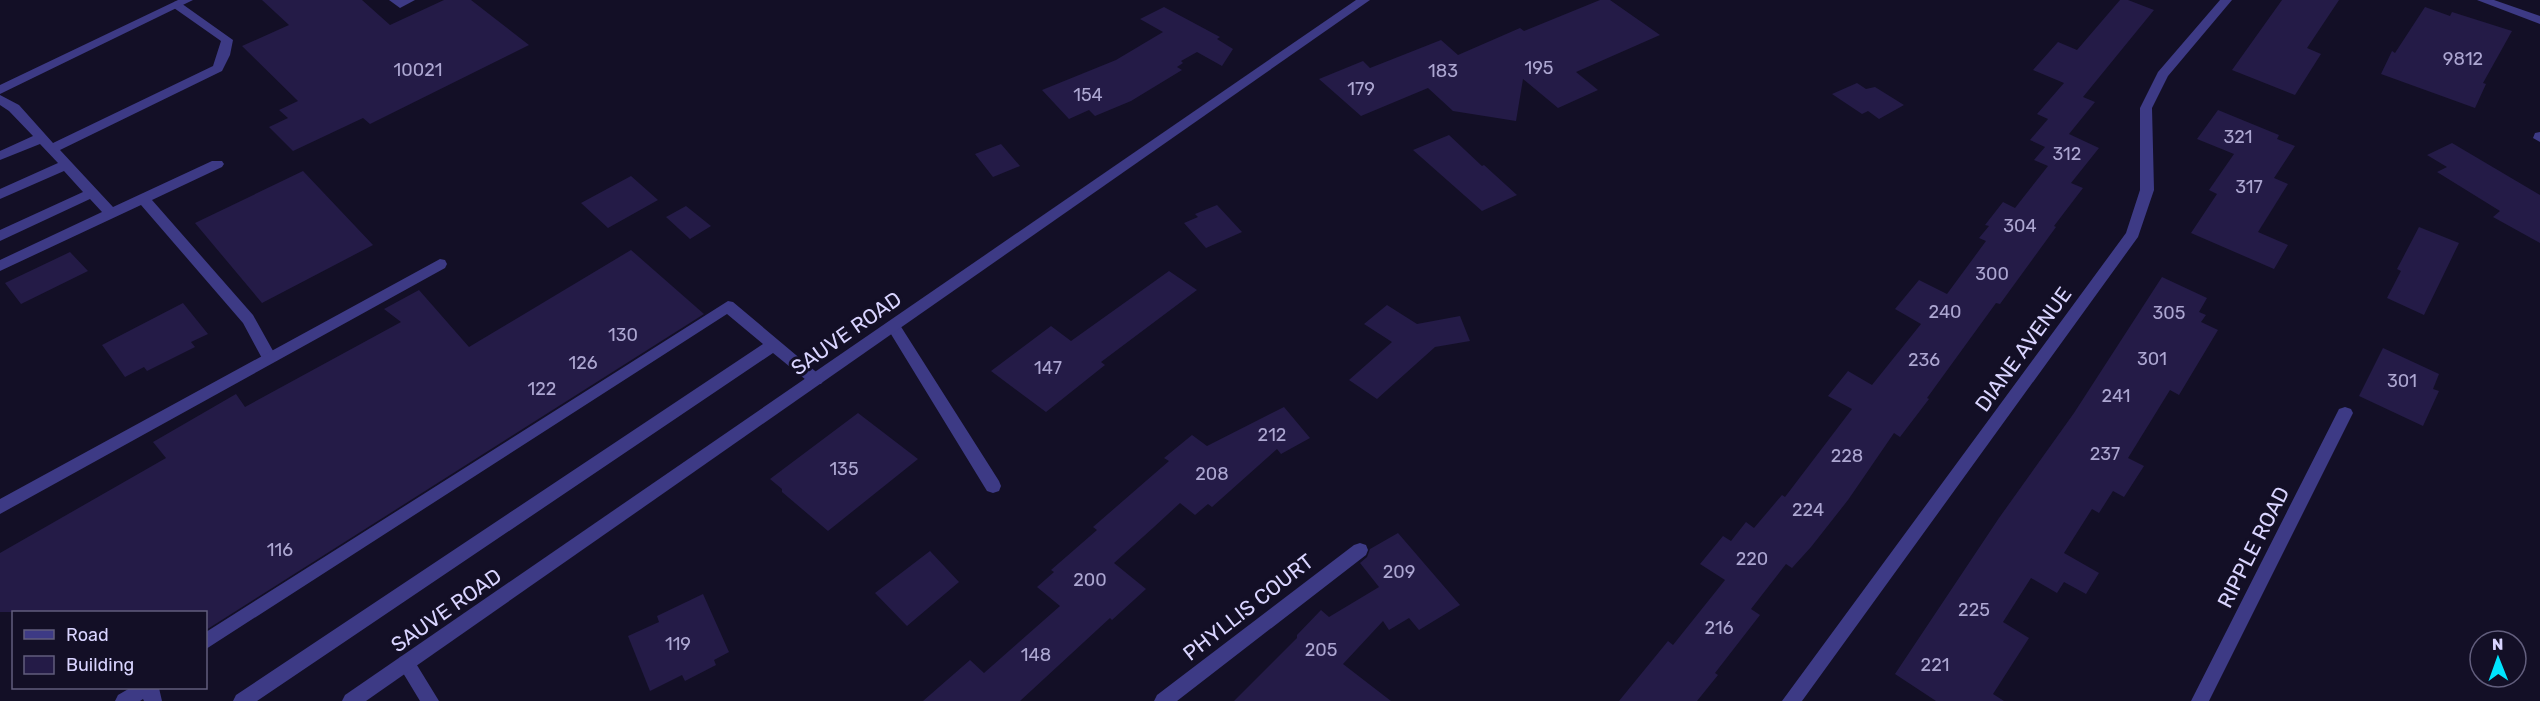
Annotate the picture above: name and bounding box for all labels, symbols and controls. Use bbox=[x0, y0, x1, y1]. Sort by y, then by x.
house number: 9812 bbox=[2443, 48, 2483, 70]
house number: 195 bbox=[1524, 57, 1554, 79]
house number: 10021 bbox=[394, 59, 442, 81]
house number: 183 bbox=[1428, 60, 1458, 82]
house number: 179 bbox=[1347, 78, 1375, 100]
house number: 154 bbox=[1073, 84, 1103, 106]
house number: 321 bbox=[2223, 126, 2253, 148]
house number: 312 bbox=[2053, 143, 2081, 165]
house number: 317 bbox=[2235, 176, 2263, 198]
house number: 304 bbox=[2003, 215, 2037, 237]
house number: 300 bbox=[1975, 263, 2009, 285]
street label: DIANE AVENUE bbox=[1969, 282, 2077, 416]
street label: SAUVE ROAD bbox=[786, 286, 906, 380]
house number: 240 bbox=[1929, 301, 1962, 323]
house number: 305 bbox=[2153, 302, 2185, 324]
house number: 130 bbox=[608, 324, 638, 346]
house number: 301 bbox=[2137, 348, 2167, 370]
house number: 236 bbox=[1908, 349, 1940, 371]
house number: 126 bbox=[568, 352, 598, 374]
house number: 147 bbox=[1034, 357, 1062, 379]
house number: 301 bbox=[2387, 370, 2417, 392]
house number: 122 bbox=[528, 378, 556, 400]
house number: 241 bbox=[2102, 385, 2130, 407]
house number: 212 bbox=[1258, 424, 1286, 446]
house number: 237 bbox=[2090, 443, 2120, 465]
house number: 228 bbox=[1831, 445, 1863, 467]
house number: 135 bbox=[829, 458, 859, 480]
house number: 208 bbox=[1195, 463, 1229, 485]
street label: RIPPLE ROAD bbox=[2212, 482, 2294, 612]
house number: 224 bbox=[1792, 499, 1824, 521]
house number: 116 bbox=[267, 539, 293, 561]
street label: PHYLLIS COURT bbox=[1178, 548, 1318, 666]
house number: 220 bbox=[1736, 548, 1768, 570]
house number: 209 bbox=[1383, 561, 1415, 583]
street label: SAUVE ROAD bbox=[386, 563, 506, 657]
house number: 200 bbox=[1073, 569, 1107, 591]
house number: 225 bbox=[1958, 599, 1990, 621]
legend bbox=[12, 611, 207, 689]
house number: 216 bbox=[1704, 617, 1734, 639]
text: Road bbox=[66, 624, 109, 646]
north arrow bbox=[2468, 629, 2528, 689]
house number: 119 bbox=[665, 633, 691, 655]
text: N bbox=[2492, 635, 2504, 654]
house number: 205 bbox=[1305, 639, 1337, 661]
house number: 148 bbox=[1021, 644, 1051, 666]
text: Building bbox=[66, 654, 134, 676]
house number: 221 bbox=[1921, 654, 1949, 676]

